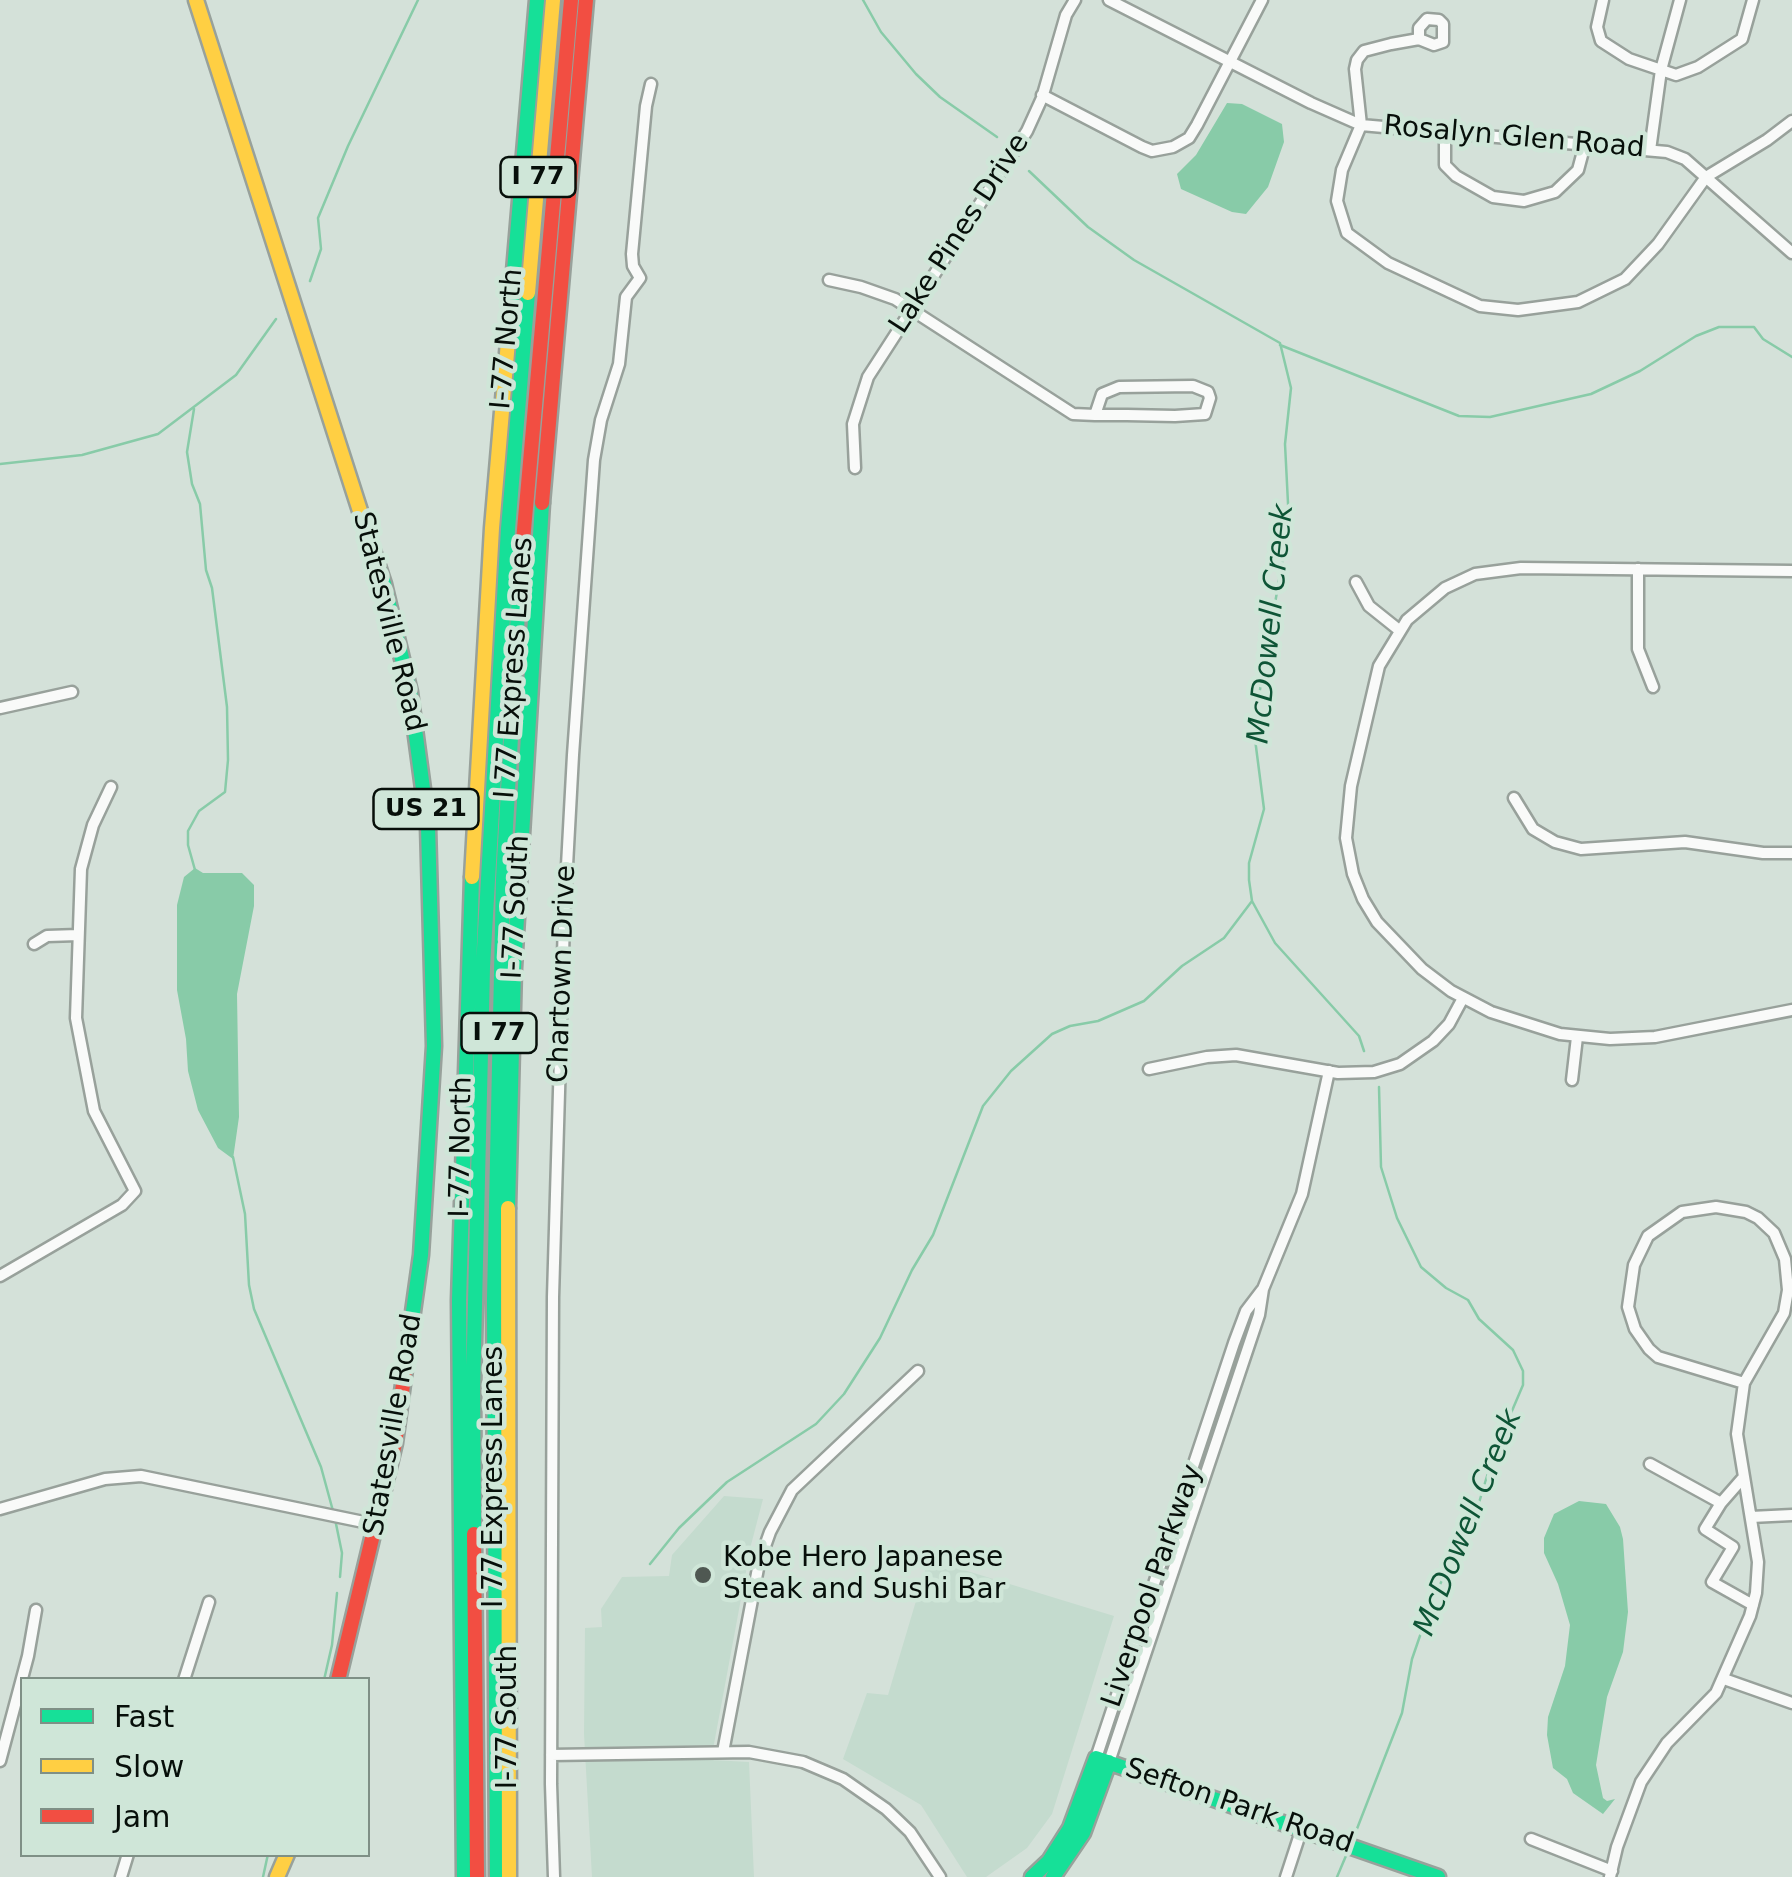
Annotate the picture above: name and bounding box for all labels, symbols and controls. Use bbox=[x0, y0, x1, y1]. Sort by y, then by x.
street label: Rosalyn Glen Road bbox=[1382, 110, 1646, 166]
street label: Lake Pines Drive bbox=[883, 128, 1037, 340]
road number: I 77 bbox=[500, 157, 576, 197]
street label: I-77 North bbox=[485, 267, 531, 411]
water label: McDowell Creek bbox=[1242, 502, 1302, 746]
street label: Statesville Road bbox=[344, 509, 432, 735]
street label: I 77 Express Lanes bbox=[489, 536, 541, 800]
road number: US 21 bbox=[374, 789, 478, 829]
street label: I-77 South bbox=[496, 834, 538, 980]
street label: Chartown Drive bbox=[542, 864, 584, 1084]
road number: I 77 bbox=[462, 1013, 536, 1053]
street label: I-77 North bbox=[444, 1076, 480, 1218]
street label: Statesville Road bbox=[358, 1311, 430, 1539]
street label: I 77 Express Lanes bbox=[478, 1346, 512, 1608]
water label: McDowell Creek bbox=[1407, 1405, 1531, 1641]
street label: Liverpool Parkway bbox=[1096, 1460, 1210, 1712]
place label: Kobe Hero Japanese Steak and Sushi Bar bbox=[723, 1542, 1005, 1608]
marker: Kobe Hero Japanese Steak and Sushi Bar bbox=[692, 1564, 714, 1586]
street label: I-77 South bbox=[492, 1645, 526, 1789]
legend bbox=[20, 1677, 370, 1857]
text: Fast bbox=[114, 1699, 174, 1734]
text: Slow bbox=[114, 1749, 184, 1784]
street label: Sefton Park Road bbox=[1121, 1752, 1357, 1862]
text: Jam bbox=[114, 1799, 170, 1834]

